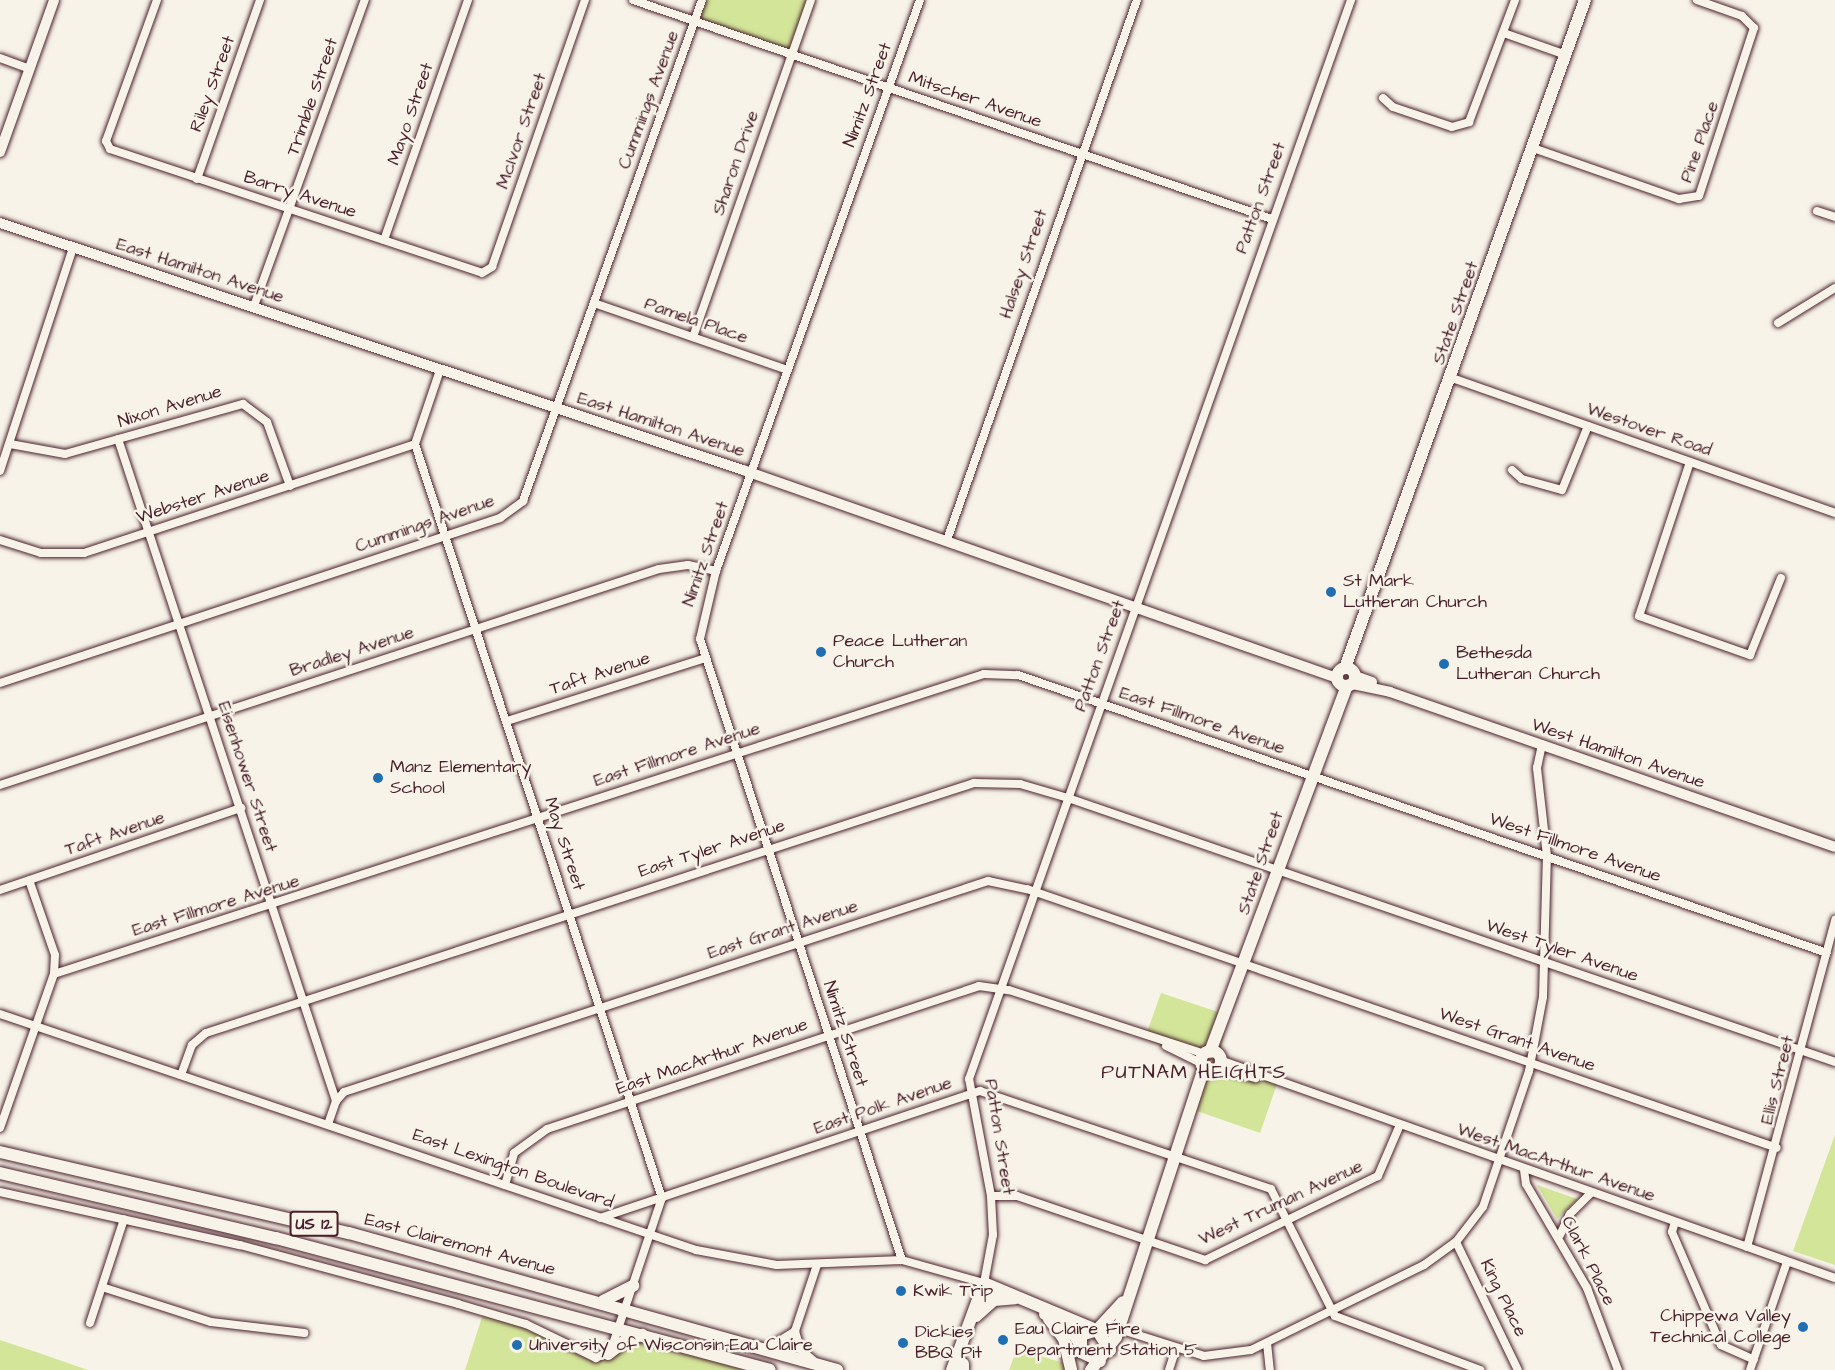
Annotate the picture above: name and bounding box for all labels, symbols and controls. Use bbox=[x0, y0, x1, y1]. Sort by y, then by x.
street label: Cummings Avenue bbox=[614, 28, 684, 172]
street label: Riley Street bbox=[186, 33, 240, 135]
street label: Trimble Street bbox=[283, 35, 343, 159]
street label: Nimitz Street bbox=[839, 40, 897, 150]
street label: Mayo Street bbox=[383, 60, 439, 168]
street label: Mitscher Avenue bbox=[905, 67, 1045, 133]
street label: McIvor Street bbox=[492, 70, 552, 192]
street label: Pine Place bbox=[1676, 98, 1724, 186]
street label: Sharon Drive bbox=[708, 108, 764, 218]
street label: Patton Street bbox=[1231, 139, 1291, 257]
street label: Barry Avenue bbox=[241, 167, 359, 223]
street label: Halsey Street bbox=[995, 206, 1053, 322]
street label: East Hamilton Avenue bbox=[113, 234, 287, 308]
street label: State Street bbox=[1428, 259, 1484, 367]
street label: Pamela Place bbox=[641, 293, 751, 349]
street label: Nixon Avenue bbox=[116, 381, 224, 433]
street label: East Hamilton Avenue bbox=[574, 388, 748, 462]
street label: Westover Road bbox=[1584, 399, 1714, 461]
street label: Webster Avenue bbox=[134, 465, 272, 529]
street label: Cummings Avenue bbox=[353, 490, 497, 558]
street label: Nimitz Street bbox=[678, 499, 734, 609]
place label: St Mark Lutheran Church bbox=[1343, 571, 1487, 614]
marker: St Mark Lutheran Church bbox=[1324, 585, 1338, 599]
street label: Patton Street bbox=[1070, 597, 1130, 715]
street label: Bradley Avenue bbox=[287, 622, 417, 682]
place label: Peace Lutheran Church bbox=[833, 631, 967, 674]
place label: Bethesda Lutheran Church bbox=[1456, 643, 1600, 686]
marker: Peace Lutheran Church bbox=[814, 645, 828, 659]
street label: Taft Avenue bbox=[547, 648, 653, 700]
marker: Bethesda Lutheran Church bbox=[1437, 657, 1451, 671]
street label: East Fillmore Avenue bbox=[1116, 683, 1288, 759]
street label: Eisenhower Street bbox=[212, 699, 282, 855]
street label: West Hamilton Avenue bbox=[1528, 714, 1708, 794]
street label: East Fillmore Avenue bbox=[591, 718, 763, 792]
place label: Manz Elementary School bbox=[390, 757, 531, 800]
marker: Manz Elementary School bbox=[371, 771, 385, 785]
street label: May Street bbox=[539, 795, 589, 893]
street label: Taft Avenue bbox=[62, 807, 168, 861]
street label: West Fillmore Avenue bbox=[1486, 808, 1664, 888]
street label: State Street bbox=[1233, 809, 1289, 917]
street label: East Tyler Avenue bbox=[636, 815, 788, 883]
street label: East Fillmore Avenue bbox=[130, 870, 302, 942]
street label: East Grant Avenue bbox=[705, 895, 861, 965]
street label: West Tyler Avenue bbox=[1483, 915, 1641, 987]
street label: Nimitz Street bbox=[818, 979, 872, 1089]
street label: West Grant Avenue bbox=[1436, 1003, 1598, 1077]
street label: East MacArthur Avenue bbox=[613, 1014, 811, 1100]
street label: Ellis Street bbox=[1757, 1033, 1799, 1127]
district label: PUTNAM HEIGHTS bbox=[1101, 1060, 1287, 1084]
street label: East Polk Avenue bbox=[811, 1072, 955, 1140]
street label: Patton Street bbox=[979, 1078, 1019, 1196]
street label: West MacArthur Avenue bbox=[1454, 1119, 1658, 1207]
street label: East Lexington Boulevard bbox=[410, 1124, 616, 1214]
street label: West Truman Avenue bbox=[1196, 1156, 1366, 1250]
street label: East Clairemont Avenue bbox=[362, 1209, 558, 1281]
road number: US 12 bbox=[288, 1211, 340, 1237]
street label: Clark Place bbox=[1556, 1213, 1620, 1309]
street label: King Place bbox=[1475, 1256, 1531, 1340]
place label: Kwik Trip bbox=[913, 1280, 993, 1302]
marker: Kwik Trip bbox=[894, 1284, 908, 1298]
place label: Chippewa Valley Technical College bbox=[1650, 1306, 1791, 1348]
place label: Eau Claire Fire Department Station 5 bbox=[1015, 1319, 1197, 1362]
marker: Chippewa Valley Technical College bbox=[1796, 1320, 1810, 1334]
place label: Dickies BBQ Pit bbox=[915, 1322, 982, 1364]
marker: Eau Claire Fire Department Station 5 bbox=[996, 1333, 1010, 1347]
place label: University of Wisconsin-Eau Claire bbox=[529, 1334, 813, 1356]
marker: Dickies BBQ Pit bbox=[896, 1336, 910, 1350]
marker: University of Wisconsin-Eau Claire bbox=[510, 1338, 524, 1352]

